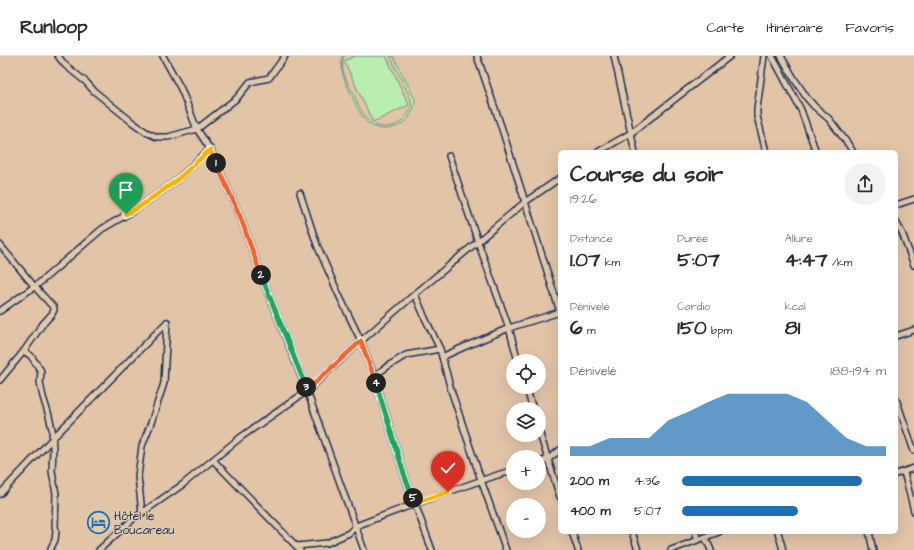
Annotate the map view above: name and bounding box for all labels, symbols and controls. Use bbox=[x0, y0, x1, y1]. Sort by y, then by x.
text: Runloop bbox=[20, 14, 88, 41]
text: Carte bbox=[706, 18, 744, 38]
text: Itinéraire bbox=[766, 18, 823, 38]
text: Favoris bbox=[845, 18, 894, 38]
pin: 1 bbox=[206, 153, 226, 173]
text: 1 bbox=[215, 155, 217, 170]
text: Course du soir bbox=[570, 159, 723, 190]
button: share bbox=[844, 163, 886, 205]
pin bbox=[109, 173, 143, 214]
icon: arrive bbox=[115, 179, 137, 201]
text: 19:26 bbox=[570, 190, 597, 208]
text: Distance bbox=[570, 231, 613, 246]
text: Durée bbox=[677, 231, 708, 246]
text: Allure bbox=[785, 231, 813, 246]
text: 1.07 bbox=[570, 246, 600, 274]
text: 5:07 bbox=[677, 246, 720, 274]
text: 4:47 bbox=[785, 246, 828, 274]
text: km bbox=[600, 255, 620, 270]
text: /km bbox=[828, 255, 852, 270]
pin: 2 bbox=[251, 265, 271, 285]
text: 2 bbox=[258, 267, 264, 282]
text: Dénivelé bbox=[570, 299, 610, 314]
text: Cardio bbox=[677, 299, 710, 314]
text: kcal bbox=[785, 299, 806, 314]
text: 6 bbox=[570, 314, 583, 342]
text: 150 bbox=[677, 314, 707, 342]
text: 81 bbox=[785, 314, 800, 342]
text: m bbox=[583, 323, 596, 338]
text: bpm bbox=[707, 323, 732, 338]
map controls bbox=[506, 354, 546, 538]
button: locate bbox=[506, 354, 546, 394]
text: Dénivelé bbox=[570, 362, 617, 380]
text: 188–194 m bbox=[830, 362, 886, 380]
pin: 4 bbox=[366, 373, 386, 393]
text: 4 bbox=[372, 375, 380, 390]
pin: 3 bbox=[296, 377, 316, 397]
text: 3 bbox=[303, 379, 309, 394]
button: layers bbox=[506, 402, 546, 442]
button: + bbox=[506, 450, 546, 490]
pin bbox=[431, 451, 465, 492]
icon: check bbox=[437, 457, 459, 479]
text: 200 m bbox=[570, 472, 609, 490]
text: 4:36 bbox=[634, 472, 660, 490]
pin: 5 bbox=[403, 488, 423, 508]
text: 5 bbox=[409, 490, 417, 505]
button: − bbox=[506, 498, 546, 538]
text: 400 m bbox=[570, 502, 611, 520]
text: 5:07 bbox=[634, 502, 662, 520]
place label: Hôtel le Boucareau bbox=[114, 508, 174, 539]
hotel icon: Hôtel le Boucareau bbox=[85, 510, 111, 536]

